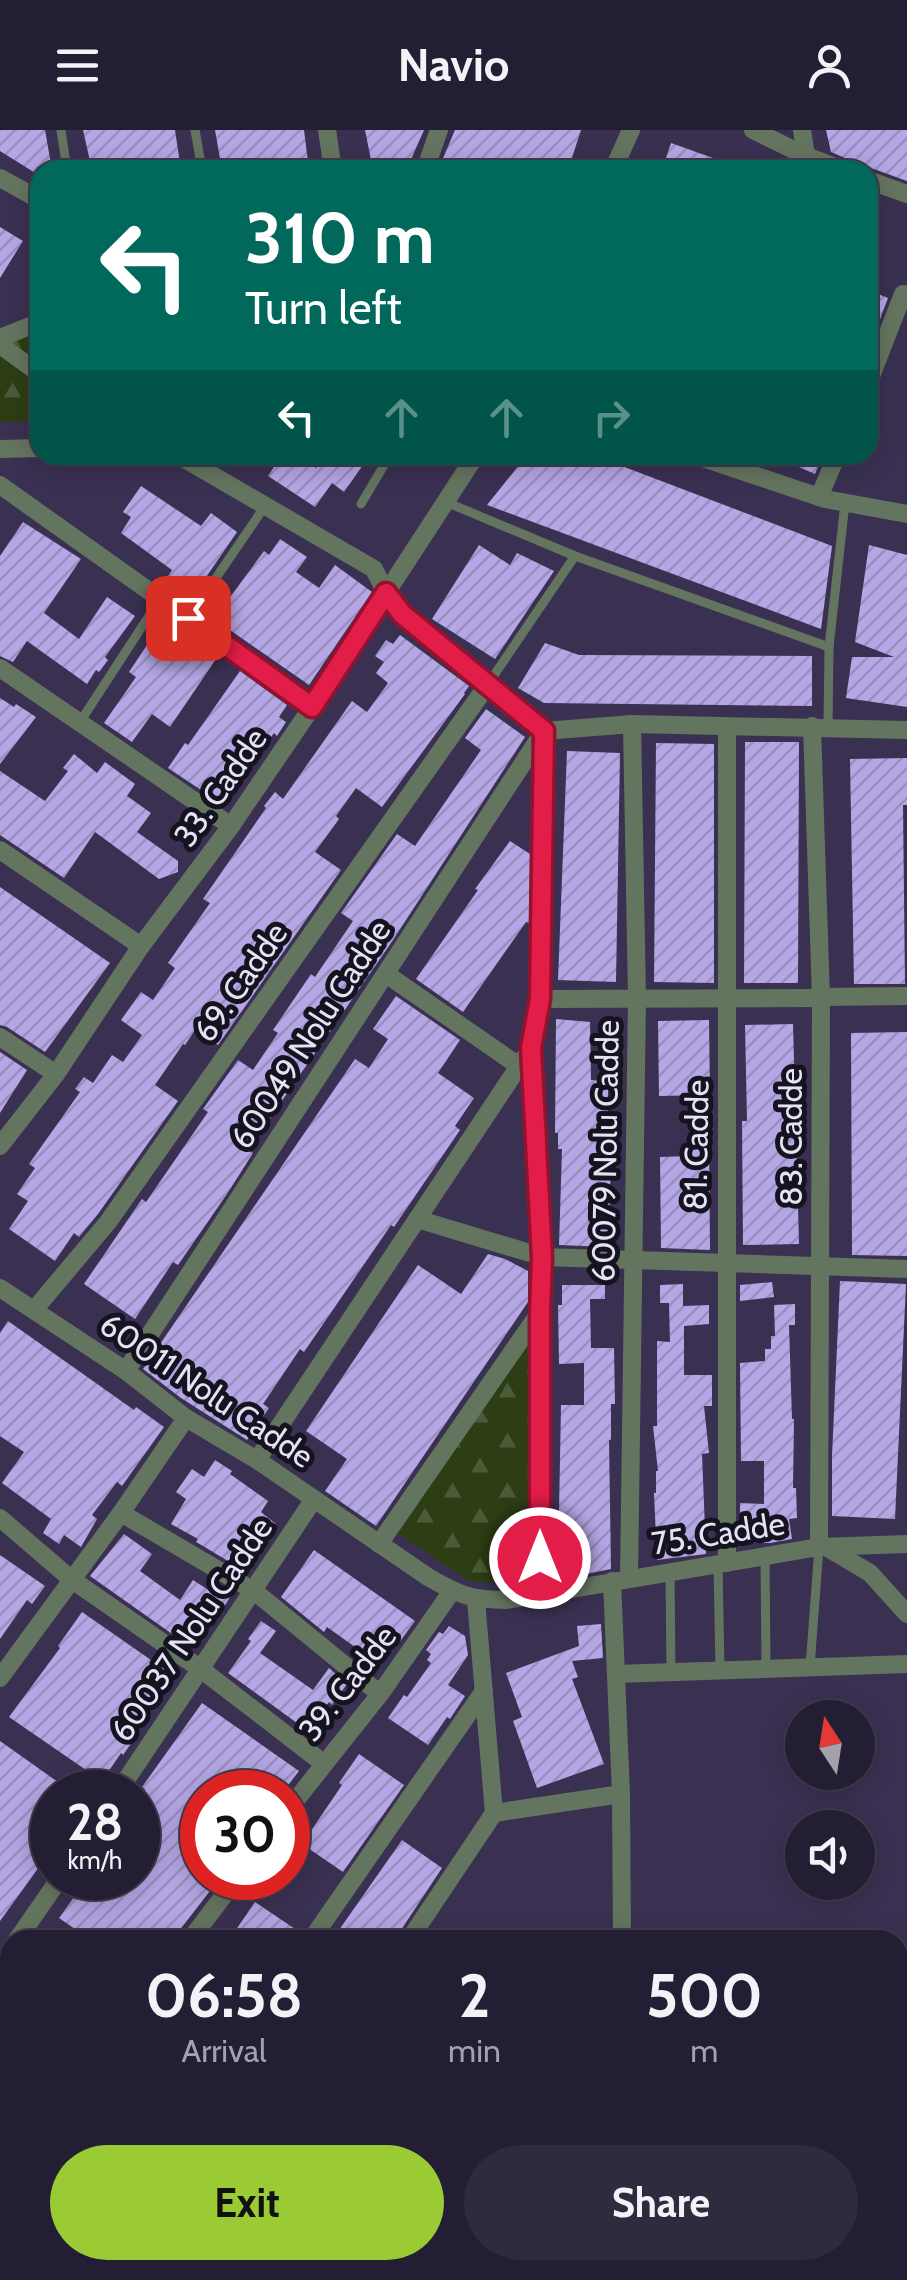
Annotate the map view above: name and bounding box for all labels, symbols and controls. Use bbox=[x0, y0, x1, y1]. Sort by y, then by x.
icon: menu bbox=[50, 38, 105, 93]
text: Navio bbox=[398, 38, 509, 92]
icon: person bbox=[802, 38, 857, 93]
text: 310 m bbox=[245, 195, 435, 281]
icon: left bbox=[80, 200, 210, 330]
text: Turn left bbox=[245, 281, 402, 335]
icon: left bbox=[269, 390, 324, 445]
icon: ahead bbox=[374, 390, 429, 445]
icon: ahead bbox=[479, 390, 534, 445]
icon: right bbox=[584, 390, 639, 445]
pin bbox=[146, 576, 231, 661]
icon: arrive bbox=[161, 591, 216, 646]
street label: 33. Cadde bbox=[165, 720, 275, 854]
street label: 60049 Nolu Cadde bbox=[222, 912, 398, 1156]
street label: 69. Cadde bbox=[185, 915, 295, 1049]
street label: 60079 Nolu Cadde bbox=[583, 1020, 627, 1282]
street label: 83. Cadde bbox=[771, 1068, 810, 1206]
street label: 81. Cadde bbox=[675, 1079, 717, 1211]
street label: 60011 Nolu Cadde bbox=[93, 1304, 321, 1476]
street label: 75. Cadde bbox=[649, 1503, 787, 1563]
position arrow bbox=[488, 1506, 592, 1610]
street label: 60037 Nolu Cadde bbox=[102, 1510, 280, 1748]
street label: 39. Cadde bbox=[290, 1618, 404, 1748]
north arrow bbox=[785, 1700, 875, 1790]
map controls bbox=[785, 1700, 875, 1900]
speed limit sign: 30 bbox=[180, 1770, 310, 1900]
text: 28 bbox=[67, 1792, 123, 1853]
button: sound bbox=[785, 1810, 875, 1900]
text: km/h bbox=[68, 1845, 122, 1875]
text: 06:58 bbox=[145, 1959, 303, 2032]
text: 2 bbox=[459, 1959, 490, 2032]
text: 500 bbox=[646, 1959, 763, 2032]
text: Arrival bbox=[181, 2031, 267, 2070]
text: min bbox=[448, 2031, 501, 2070]
text: m bbox=[690, 2031, 718, 2070]
button: Exit bbox=[50, 2145, 444, 2260]
button: Share bbox=[464, 2145, 858, 2260]

